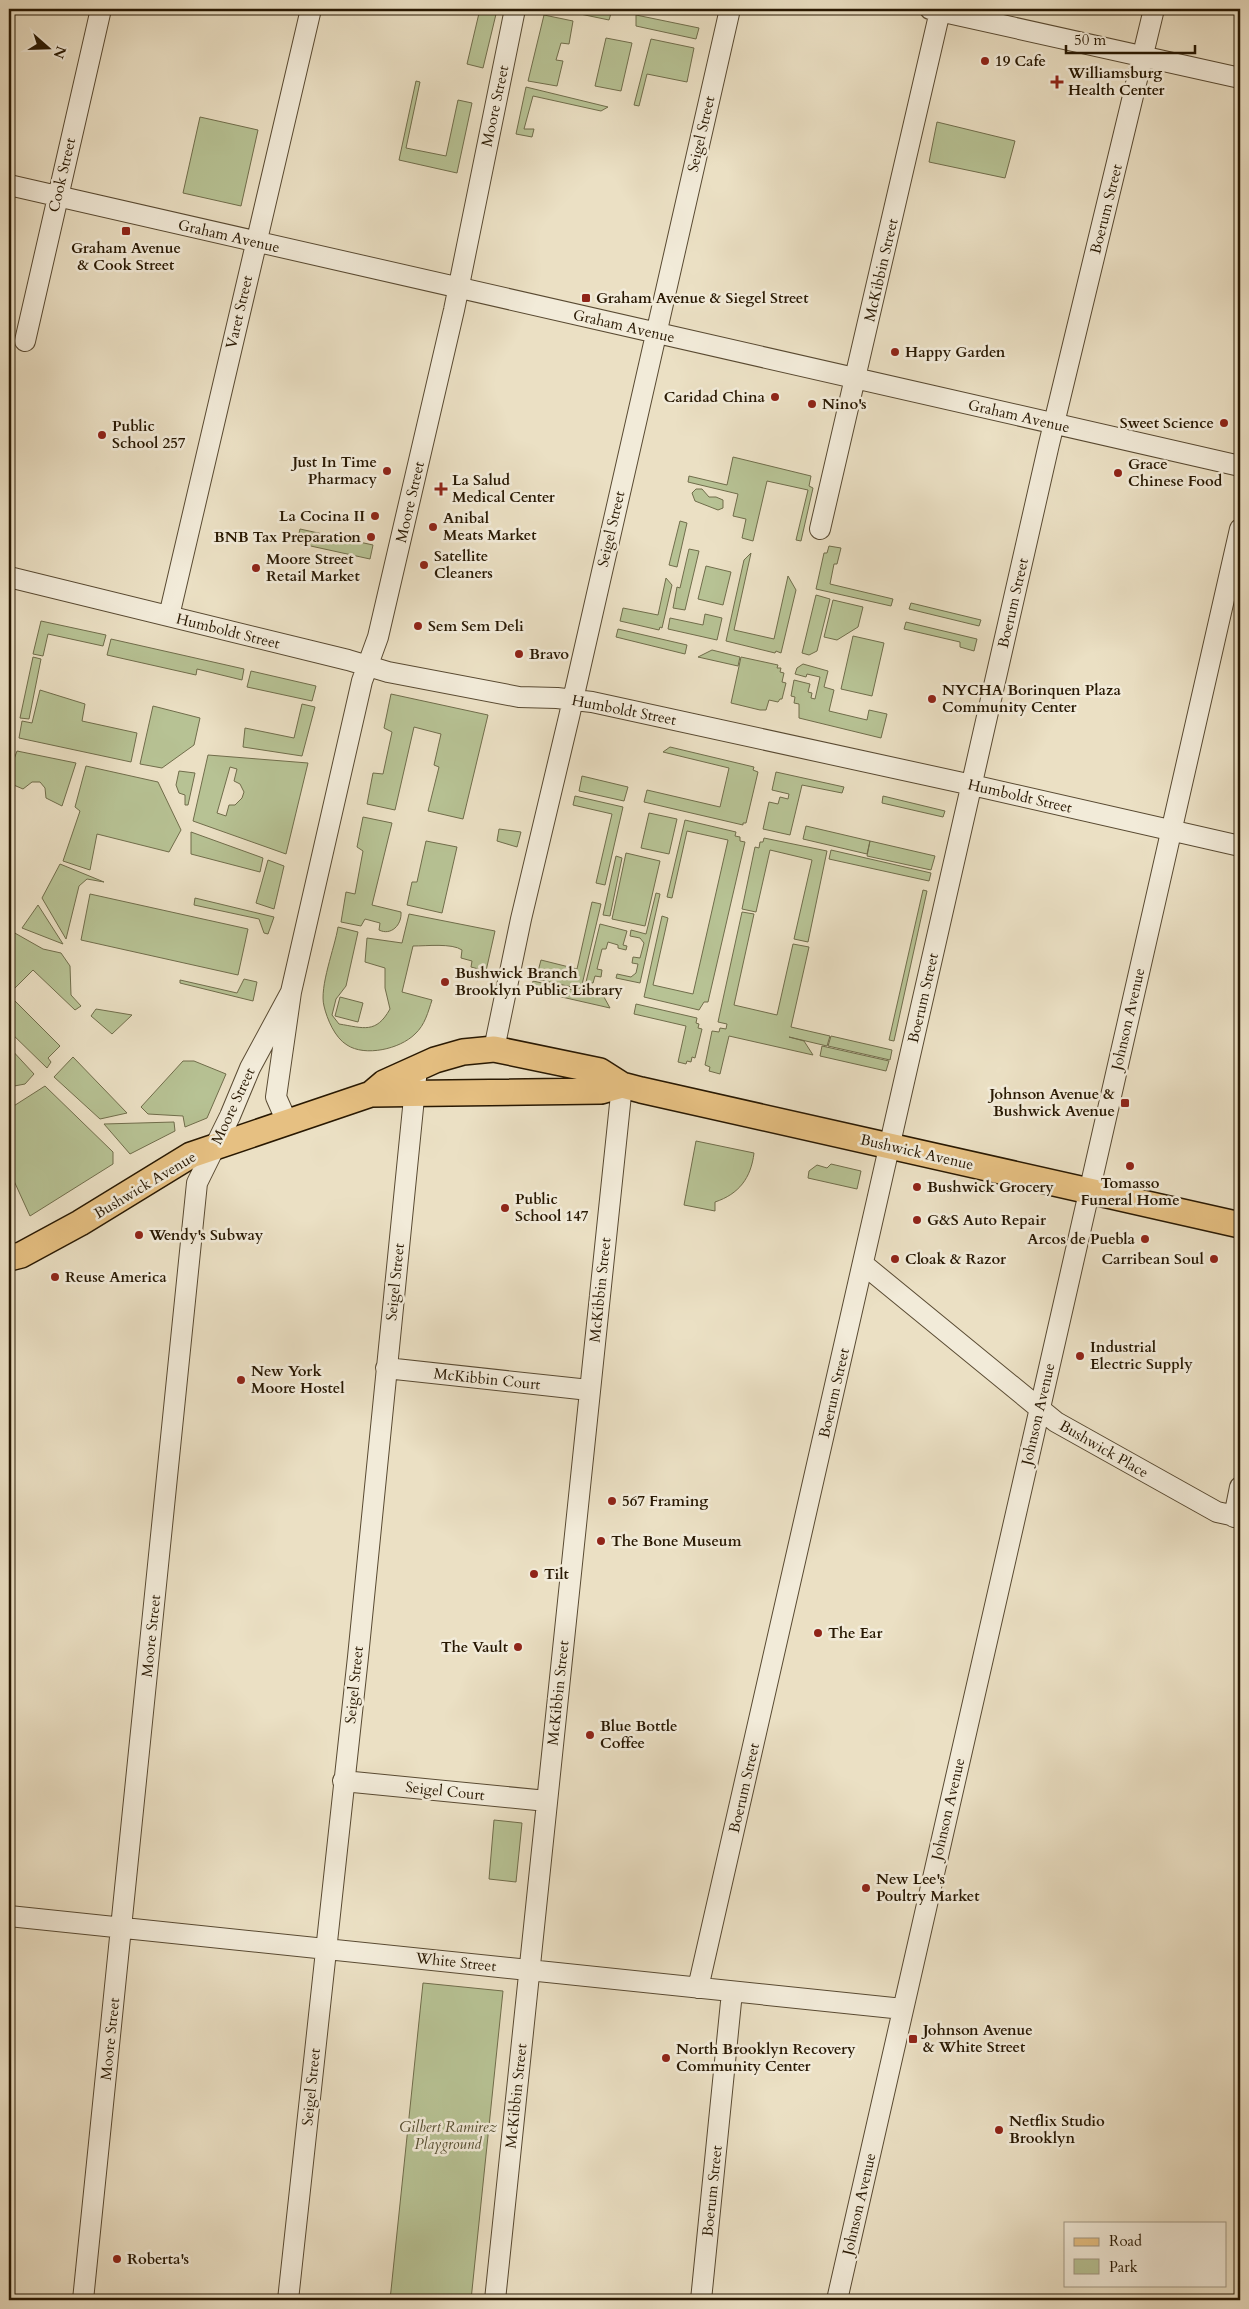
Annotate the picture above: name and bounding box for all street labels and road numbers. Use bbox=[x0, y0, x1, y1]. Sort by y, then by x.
street label: Moore Street bbox=[477, 63, 513, 149]
street label: Seigel Street bbox=[683, 94, 720, 174]
street label: Cook Street bbox=[44, 136, 80, 214]
street label: Boerum Street bbox=[1085, 162, 1127, 256]
street label: Graham Avenue bbox=[176, 215, 282, 257]
street label: McKibbin Street bbox=[859, 216, 903, 324]
street label: Varet Street bbox=[221, 273, 257, 351]
street label: Graham Avenue bbox=[571, 305, 677, 347]
street label: Graham Avenue bbox=[966, 395, 1072, 437]
street label: Moore Street bbox=[391, 459, 429, 545]
street label: Seigel Street bbox=[593, 489, 630, 569]
street label: Boerum Street bbox=[993, 556, 1033, 650]
street label: Humboldt Street bbox=[174, 608, 282, 654]
street label: Humboldt Street bbox=[570, 690, 678, 730]
street label: Humboldt Street bbox=[966, 774, 1074, 818]
street label: Boerum Street bbox=[903, 951, 943, 1045]
street label: Johnson Avenue bbox=[1106, 966, 1150, 1074]
street label: Moore Street bbox=[206, 1064, 260, 1148]
street label: Bushwick Avenue bbox=[858, 1129, 976, 1175]
street label: Bushwick Avenue bbox=[90, 1147, 200, 1223]
street label: McKibbin Street bbox=[585, 1236, 615, 1343]
street label: Seigel Street bbox=[381, 1242, 409, 1322]
street label: Boerum Street bbox=[814, 1346, 854, 1440]
street label: Johnson Avenue bbox=[1016, 1361, 1060, 1469]
street label: McKibbin Court bbox=[433, 1363, 542, 1395]
street label: Bushwick Place bbox=[1056, 1415, 1152, 1483]
street label: Moore Street bbox=[137, 1594, 165, 1678]
street label: McKibbin Street bbox=[543, 1639, 573, 1746]
street label: Seigel Street bbox=[340, 1645, 368, 1725]
street label: Boerum Street bbox=[724, 1741, 764, 1835]
street label: Johnson Avenue bbox=[926, 1756, 970, 1864]
street label: Seigel Court bbox=[404, 1777, 486, 1805]
street label: White Street bbox=[414, 1948, 497, 1976]
street label: Moore Street bbox=[96, 1997, 124, 2081]
street label: McKibbin Street bbox=[501, 2042, 531, 2149]
street label: Seigel Street bbox=[297, 2047, 325, 2127]
street label: Boerum Street bbox=[697, 2144, 727, 2238]
street label: Johnson Avenue bbox=[837, 2151, 881, 2259]

